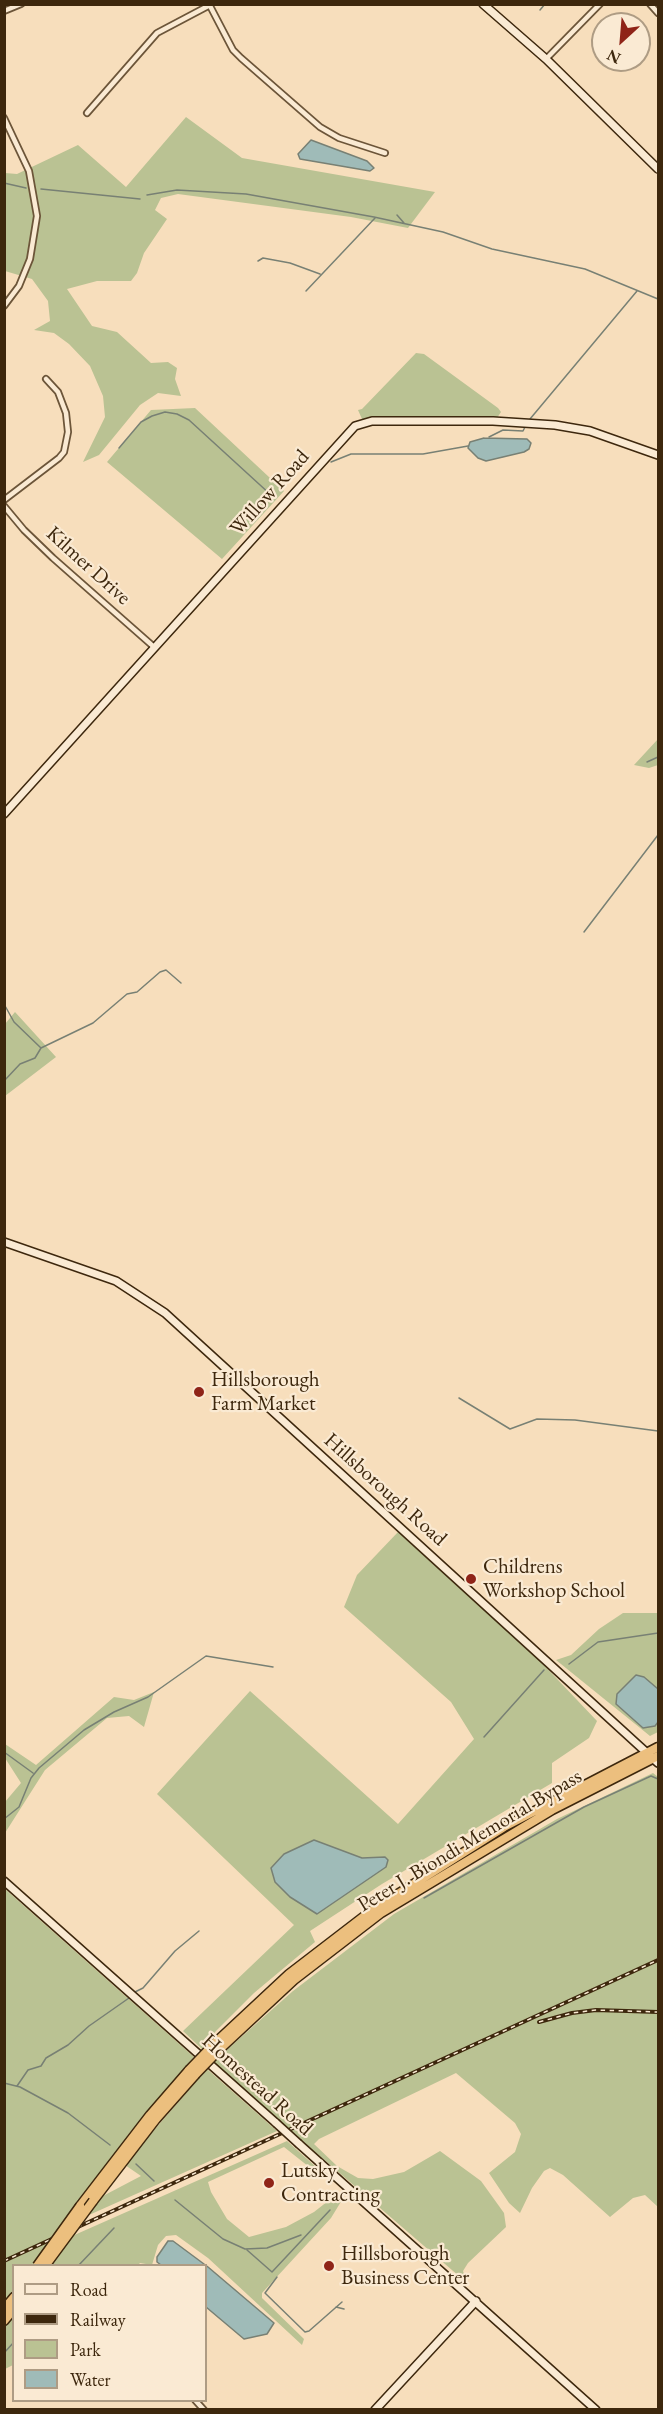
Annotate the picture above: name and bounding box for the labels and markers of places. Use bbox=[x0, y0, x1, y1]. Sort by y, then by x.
place label: Hillsborough Farm Market bbox=[211, 1367, 320, 1417]
marker: Hillsborough Farm Market bbox=[192, 1385, 206, 1399]
place label: Childrens Workshop School bbox=[483, 1554, 625, 1604]
marker: Childrens Workshop School bbox=[464, 1572, 478, 1586]
place label: Lutsky Contracting bbox=[281, 2158, 380, 2208]
marker: Lutsky Contracting bbox=[262, 2176, 276, 2190]
place label: Hillsborough Business Center bbox=[341, 2241, 469, 2291]
marker: Hillsborough Business Center bbox=[322, 2259, 336, 2273]

